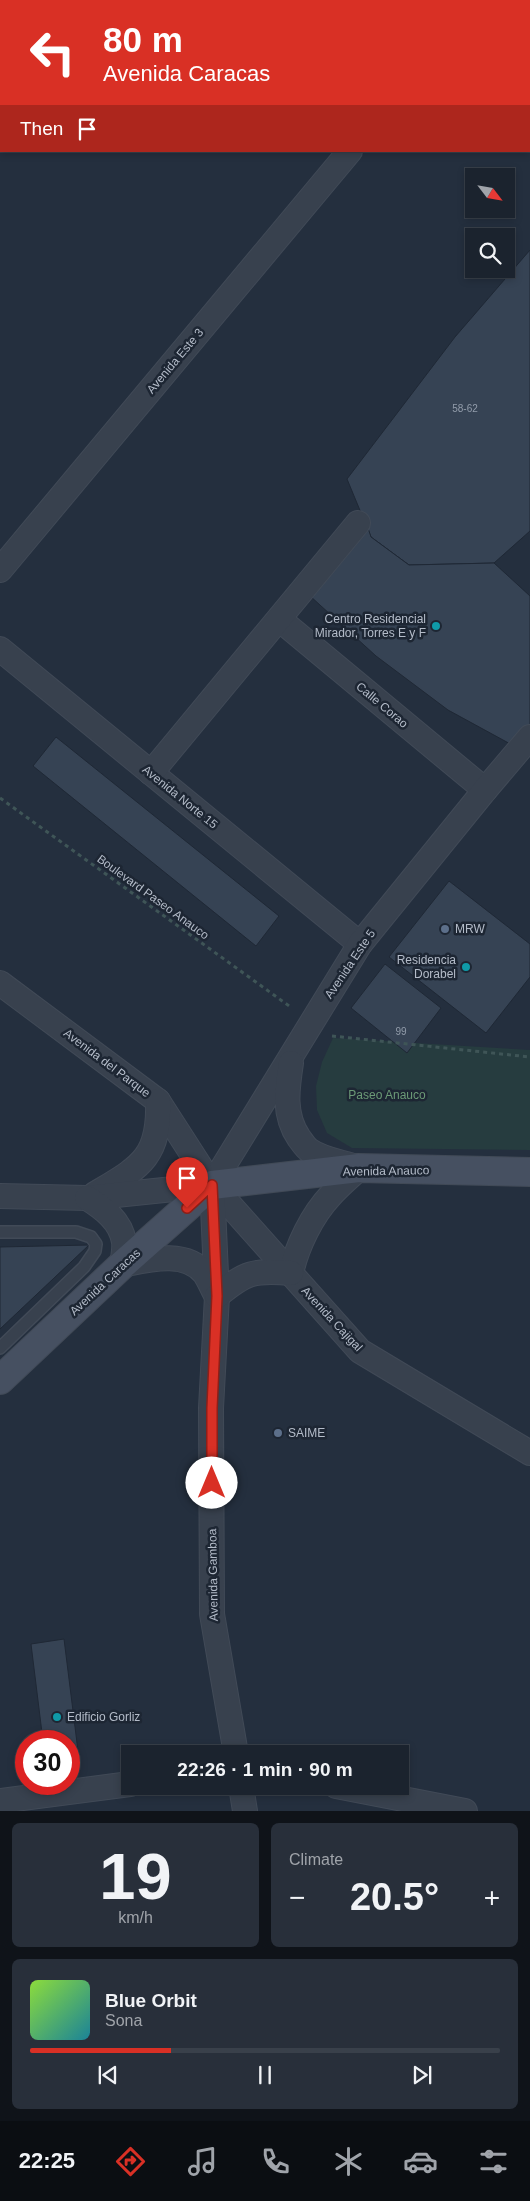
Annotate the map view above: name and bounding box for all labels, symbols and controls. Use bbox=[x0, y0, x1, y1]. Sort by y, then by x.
icon: left bbox=[20, 20, 85, 85]
text: 80 m bbox=[103, 20, 183, 59]
text: Avenida Caracas bbox=[103, 61, 270, 86]
icon: arrive bbox=[73, 115, 101, 143]
text: Then bbox=[20, 118, 63, 139]
north arrow bbox=[465, 168, 515, 218]
map controls bbox=[465, 168, 515, 278]
button: search bbox=[465, 228, 515, 278]
street label: Avenida Este 3 bbox=[144, 325, 206, 396]
house number: 58-62 bbox=[452, 403, 478, 414]
place label: Centro Residencial Mirador, Torres E y F bbox=[315, 612, 426, 640]
marker: Centro Residencial Mirador, Torres E y F bbox=[430, 620, 442, 632]
street label: Calle Corao bbox=[353, 679, 411, 731]
street label: Avenida Norte 15 bbox=[140, 762, 221, 832]
street label: Boulevard Paseo Anauco bbox=[94, 852, 212, 942]
place label: MRW bbox=[455, 922, 485, 936]
marker: MRW bbox=[439, 923, 451, 935]
street label: Avenida Este 5 bbox=[322, 926, 378, 1001]
place label: Residencia Dorabel bbox=[397, 953, 456, 981]
marker: Residencia Dorabel bbox=[460, 961, 472, 973]
street label: Avenida del Parque bbox=[61, 1026, 153, 1100]
house number: 99 bbox=[395, 1026, 407, 1037]
park label: Paseo Anauco bbox=[348, 1088, 426, 1102]
pin bbox=[166, 1157, 208, 1208]
street label: Avenida Anauco bbox=[343, 1163, 430, 1179]
icon: arrive bbox=[173, 1164, 201, 1192]
street label: Avenida Caracas bbox=[67, 1246, 143, 1318]
street label: Avenida Cajigal bbox=[299, 1284, 365, 1354]
place label: SAIME bbox=[288, 1426, 325, 1440]
marker: SAIME bbox=[272, 1427, 284, 1439]
position arrow bbox=[185, 1456, 237, 1508]
street label: Avenida Gamboa bbox=[205, 1528, 221, 1621]
place label: Edificio Gorliz bbox=[67, 1710, 140, 1724]
marker: Edificio Gorliz bbox=[51, 1711, 63, 1723]
speed limit sign: 30 bbox=[15, 1730, 80, 1795]
text: 22:26 · 1 min · 90 m bbox=[177, 1759, 353, 1780]
text: 19 bbox=[99, 1840, 172, 1913]
text: Climate bbox=[289, 1851, 343, 1868]
text: 20.5° bbox=[350, 1876, 439, 1918]
text: − bbox=[289, 1882, 305, 1913]
text: + bbox=[484, 1882, 500, 1913]
text: km/h bbox=[118, 1909, 153, 1926]
text: Blue Orbit bbox=[105, 1990, 197, 2011]
text: Sona bbox=[105, 2012, 142, 2029]
icon: previous bbox=[94, 2061, 122, 2089]
icon: pause bbox=[251, 2061, 279, 2089]
icon: next bbox=[408, 2061, 436, 2089]
icon: directions bbox=[113, 2144, 148, 2179]
icon: music bbox=[185, 2144, 220, 2179]
icon: phone bbox=[258, 2144, 293, 2179]
icon: climate bbox=[331, 2144, 366, 2179]
icon: car bbox=[403, 2144, 438, 2179]
icon: filters bbox=[476, 2144, 511, 2179]
text: 22:25 bbox=[19, 2148, 75, 2173]

